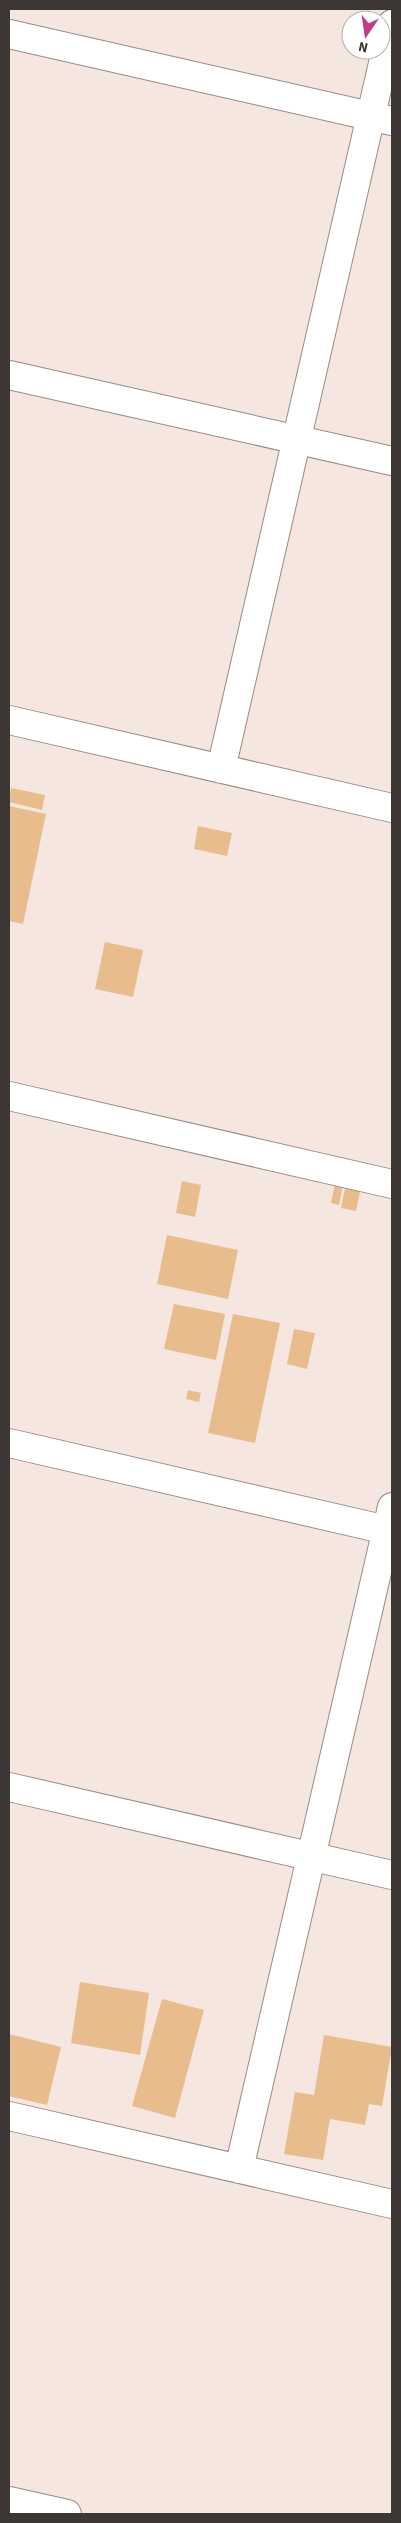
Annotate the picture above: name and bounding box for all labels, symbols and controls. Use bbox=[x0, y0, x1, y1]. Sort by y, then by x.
north arrow bbox=[341, 10, 391, 60]
text: N bbox=[357, 36, 370, 57]

